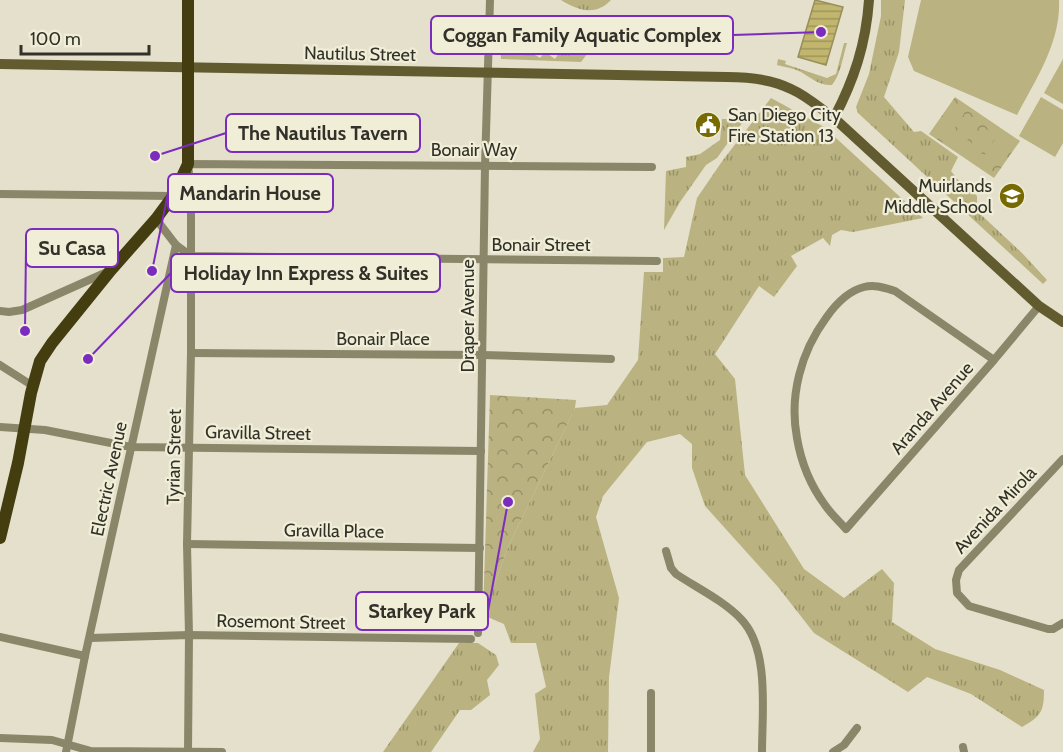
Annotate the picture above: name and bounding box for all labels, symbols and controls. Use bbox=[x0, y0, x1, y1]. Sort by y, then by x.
callout: Coggan Family Aquatic Complex bbox=[431, 16, 733, 54]
scale bar bbox=[21, 18, 148, 56]
text: Coggan Family Aquatic Complex bbox=[443, 23, 721, 47]
text: 100 m bbox=[30, 28, 81, 50]
street label: Nautilus Street bbox=[304, 42, 416, 66]
place label: San Diego City Fire Station 13 bbox=[728, 104, 841, 147]
public building icon: San Diego City Fire Station 13 bbox=[693, 110, 723, 140]
callout: The Nautilus Tavern bbox=[226, 114, 420, 152]
text: The Nautilus Tavern bbox=[238, 121, 408, 145]
street label: Bonair Way bbox=[431, 139, 517, 161]
callout: Mandarin House bbox=[168, 174, 333, 212]
place label: Muirlands Middle School bbox=[884, 175, 993, 218]
text: Mandarin House bbox=[179, 181, 321, 205]
school or university icon: Muirlands Middle School bbox=[997, 181, 1027, 211]
callout: Su Casa bbox=[26, 229, 118, 267]
street label: Bonair Street bbox=[491, 234, 591, 256]
text: Su Casa bbox=[38, 236, 106, 260]
callout: Holiday Inn Express & Suites bbox=[171, 254, 440, 292]
street label: Draper Avenue bbox=[457, 259, 479, 373]
text: Holiday Inn Express & Suites bbox=[184, 261, 428, 285]
street label: Bonair Place bbox=[336, 328, 430, 350]
street label: Aranda Avenue bbox=[886, 357, 978, 459]
street label: Tyrian Street bbox=[162, 409, 186, 505]
street label: Electric Avenue bbox=[86, 420, 132, 538]
street label: Gravilla Street bbox=[205, 421, 311, 445]
street label: Avenida Mirola bbox=[949, 461, 1041, 558]
street label: Gravilla Place bbox=[284, 519, 384, 543]
callout: Starkey Park bbox=[356, 592, 488, 630]
text: Starkey Park bbox=[368, 599, 476, 623]
street label: Rosemont Street bbox=[216, 610, 346, 634]

